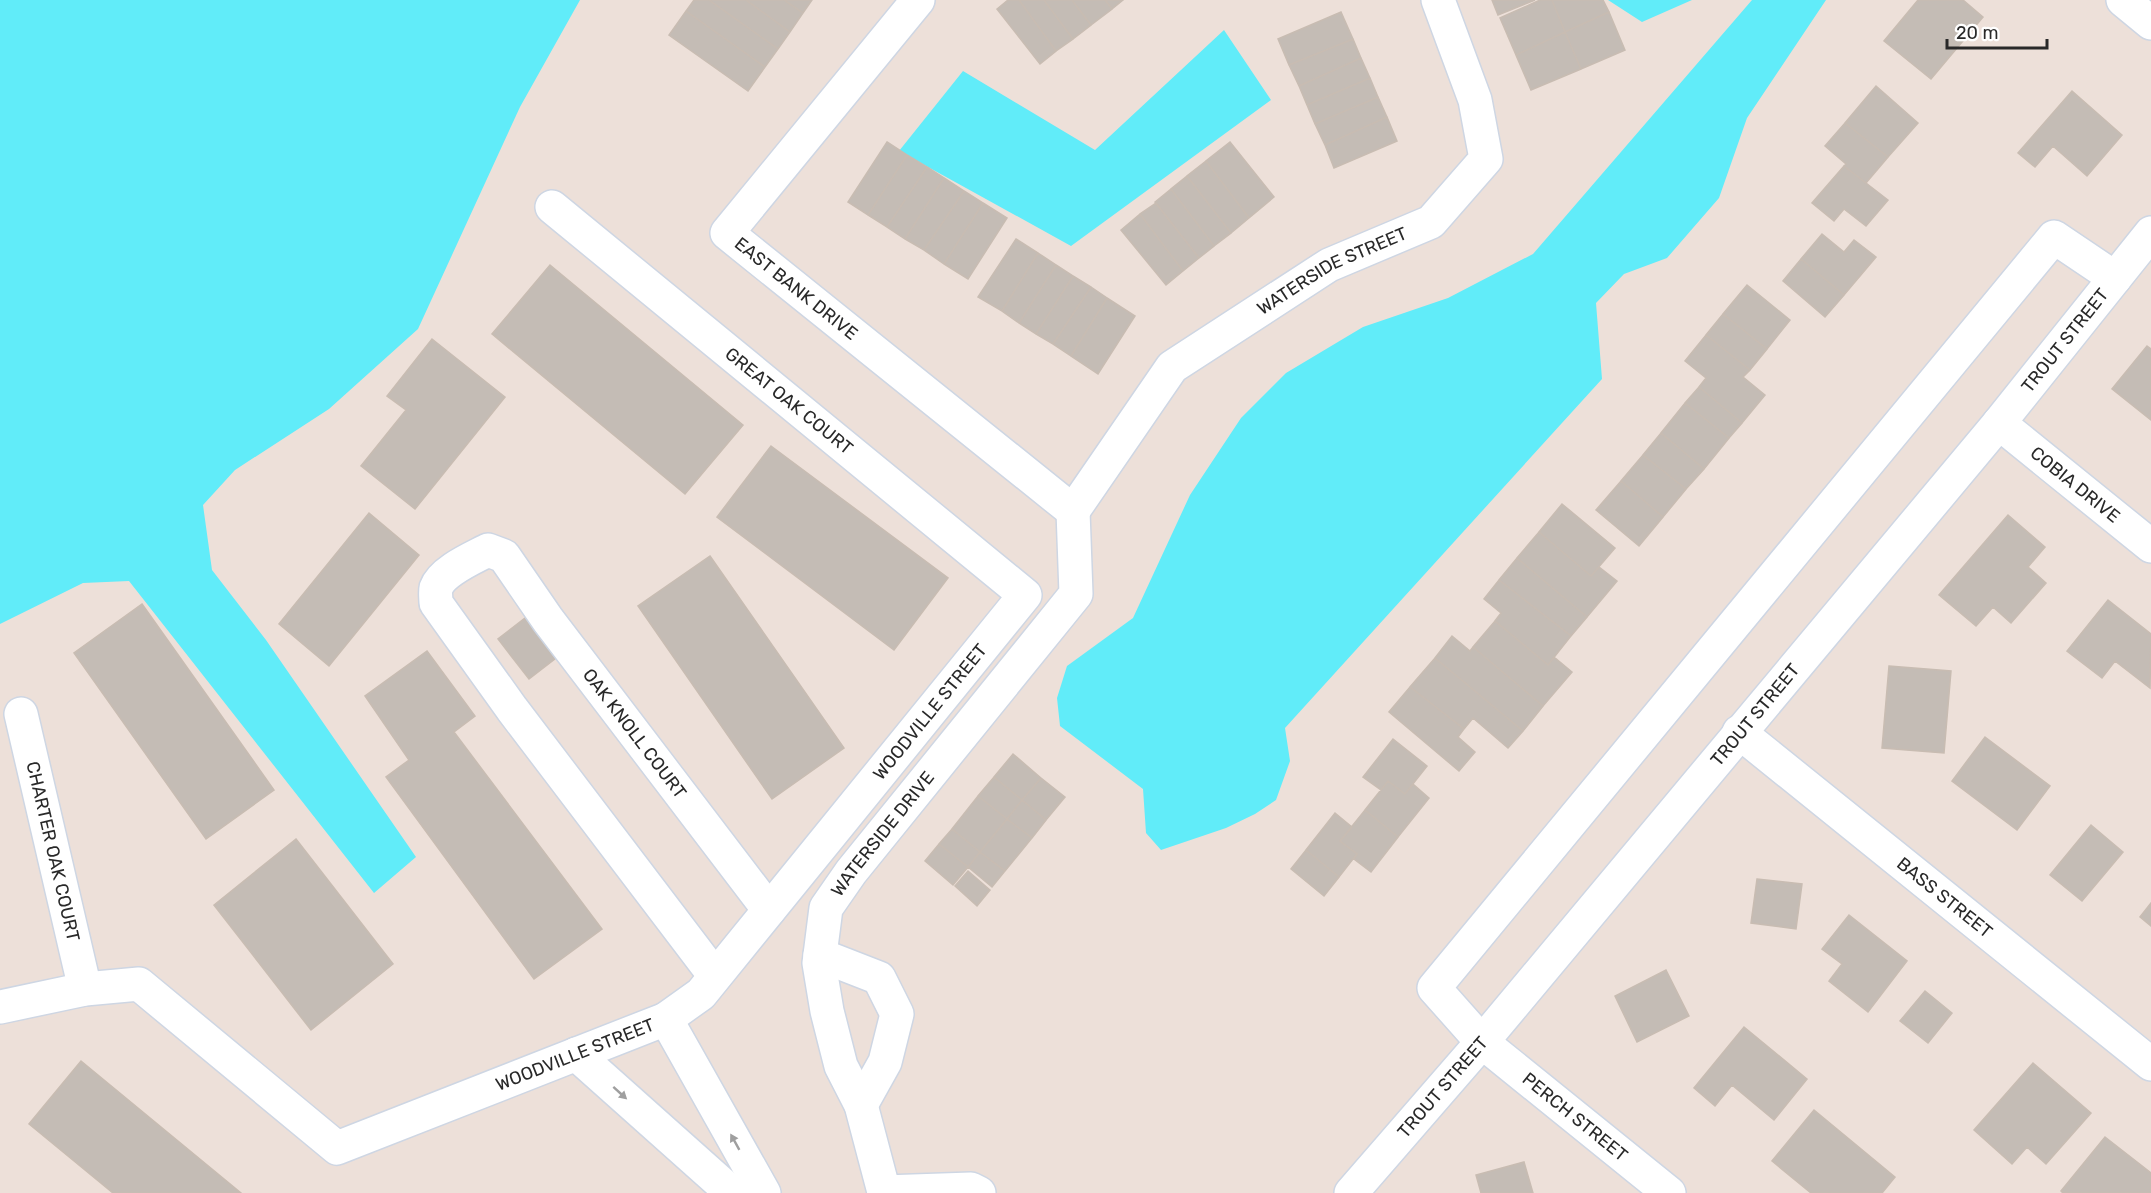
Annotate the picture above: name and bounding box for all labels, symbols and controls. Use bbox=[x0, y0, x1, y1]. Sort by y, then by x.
scale bar bbox=[1947, 12, 2048, 50]
text: 20 m bbox=[1956, 22, 1998, 44]
street label: WATERSIDE STREET bbox=[1253, 222, 1410, 320]
street label: EAST BANK DRIVE bbox=[730, 232, 862, 345]
street label: TROUT STREET bbox=[2017, 284, 2113, 397]
street label: GREAT OAK COURT bbox=[721, 343, 857, 459]
street label: COBIA DRIVE bbox=[2026, 442, 2124, 527]
street label: WOODVILLE STREET bbox=[868, 640, 992, 784]
street label: TROUT STREET bbox=[1706, 659, 1804, 771]
street label: OAK KNOLL COURT bbox=[578, 664, 691, 803]
street label: CHARTER OAK COURT bbox=[21, 759, 85, 943]
street label: WATERSIDE DRIVE bbox=[826, 767, 939, 901]
street label: BASS STREET bbox=[1892, 853, 1997, 943]
street label: WOODVILLE STREET bbox=[493, 1014, 658, 1096]
street label: TROUT STREET bbox=[1393, 1032, 1493, 1142]
street label: PERCH STREET bbox=[1518, 1068, 1632, 1166]
one-way arrow bbox=[612, 1086, 627, 1099]
one-way arrow bbox=[730, 1133, 740, 1150]

